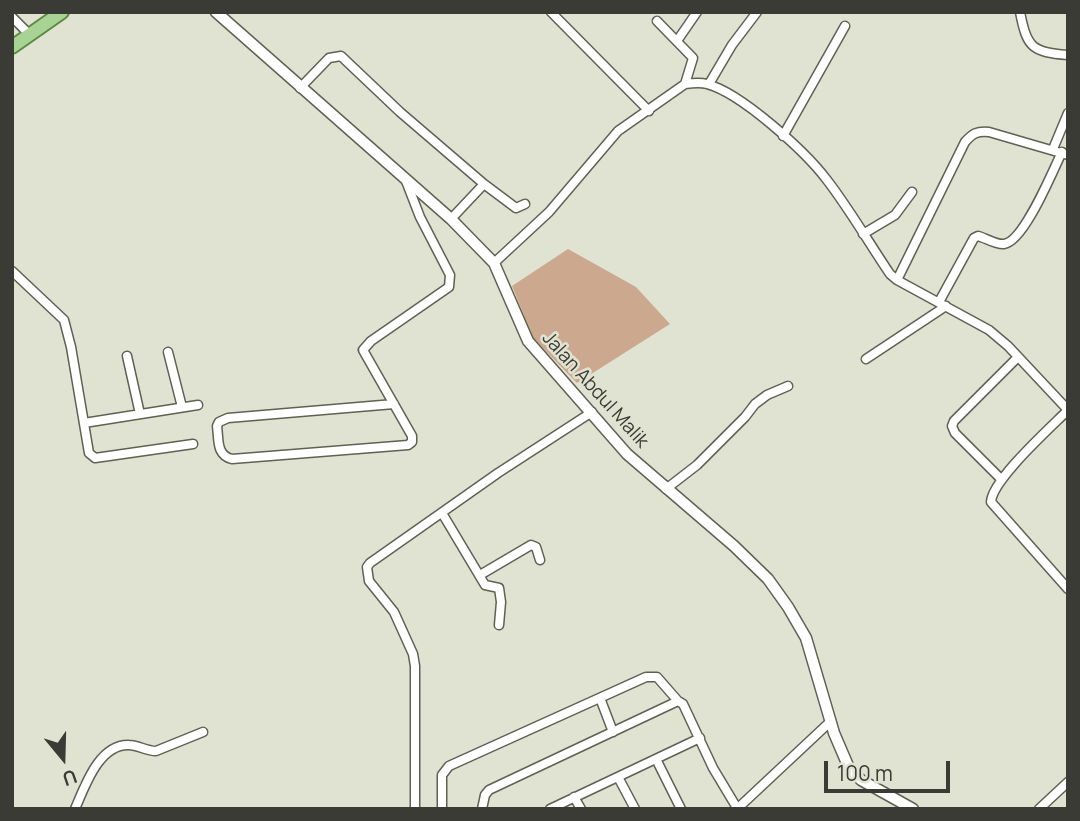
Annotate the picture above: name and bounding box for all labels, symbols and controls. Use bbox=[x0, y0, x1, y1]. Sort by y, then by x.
street label: Jalan Abdul Malik bbox=[537, 327, 653, 453]
north arrow bbox=[28, 723, 98, 793]
scale bar bbox=[828, 748, 954, 792]
text: 100 m bbox=[837, 759, 893, 787]
text: U bbox=[59, 763, 81, 792]

